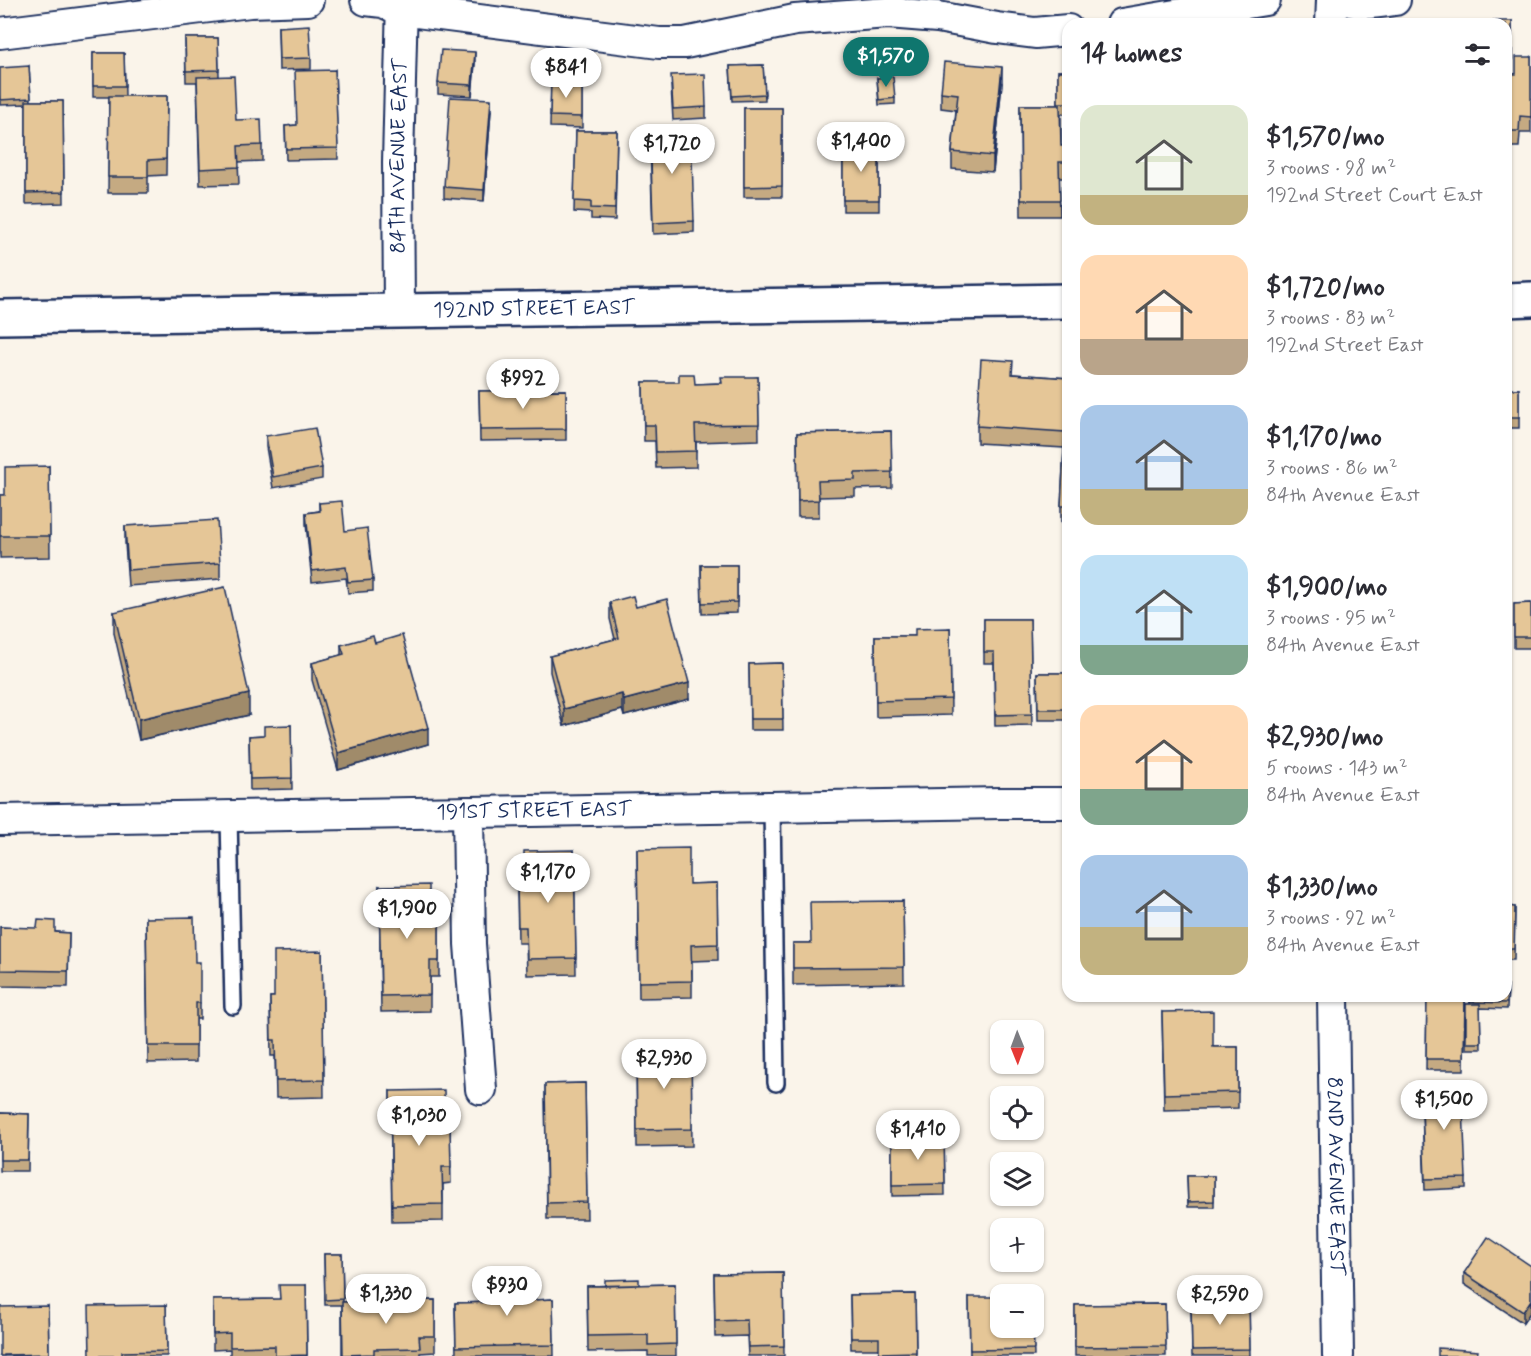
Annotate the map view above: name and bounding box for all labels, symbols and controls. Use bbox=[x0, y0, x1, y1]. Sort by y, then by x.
pin: $1,570 bbox=[837, 37, 935, 88]
text: 14 homes bbox=[1080, 37, 1182, 71]
icon: filters bbox=[1461, 38, 1494, 71]
text: $1,570 bbox=[857, 43, 915, 70]
pin: $841 bbox=[530, 48, 602, 99]
text: $841 bbox=[545, 54, 587, 81]
street label: 84TH AVENUE EAST bbox=[384, 57, 415, 254]
text: $1,570/mo bbox=[1266, 121, 1385, 155]
pin: $1,400 bbox=[812, 122, 910, 173]
pin: $1,720 bbox=[623, 124, 721, 175]
text: $1,400 bbox=[831, 128, 891, 155]
icon: home bbox=[1128, 129, 1200, 201]
text: $1,720 bbox=[643, 130, 701, 157]
text: 3 rooms · 98 m² bbox=[1266, 155, 1396, 182]
text: 192nd Street Court East bbox=[1266, 182, 1483, 209]
text: $1,720/mo bbox=[1266, 271, 1385, 305]
icon: home bbox=[1128, 279, 1200, 351]
street label: 192ND STREET EAST bbox=[433, 293, 636, 325]
text: 3 rooms · 83 m² bbox=[1266, 305, 1395, 332]
text: 192nd Street East bbox=[1266, 332, 1424, 359]
pin: $992 bbox=[487, 359, 559, 410]
text: $992 bbox=[500, 365, 546, 392]
text: $1,170/mo bbox=[1266, 421, 1382, 455]
icon: home bbox=[1128, 429, 1200, 501]
text: 3 rooms · 86 m² bbox=[1266, 455, 1398, 482]
text: 84th Avenue East bbox=[1266, 482, 1420, 509]
text: $1,900/mo bbox=[1266, 571, 1387, 605]
icon: home bbox=[1128, 579, 1200, 651]
text: 3 rooms · 95 m² bbox=[1266, 605, 1396, 632]
text: 84th Avenue East bbox=[1266, 632, 1420, 659]
text: $2,930/mo bbox=[1266, 721, 1383, 755]
icon: home bbox=[1128, 729, 1200, 801]
text: 5 rooms · 143 m² bbox=[1266, 755, 1408, 782]
text: 84th Avenue East bbox=[1266, 782, 1420, 809]
street label: 191ST STREET EAST bbox=[436, 795, 632, 827]
pin: $1,170 bbox=[499, 853, 597, 904]
text: $1,170 bbox=[520, 859, 576, 886]
text: $1,330/mo bbox=[1266, 871, 1378, 905]
icon: home bbox=[1128, 879, 1200, 951]
pin: $1,900 bbox=[358, 889, 456, 940]
text: $1,900 bbox=[377, 895, 437, 922]
text: 3 rooms · 92 m² bbox=[1266, 905, 1396, 932]
text: 84th Avenue East bbox=[1266, 932, 1420, 959]
north arrow bbox=[990, 1020, 1044, 1074]
map controls bbox=[990, 1020, 1044, 1338]
pin: $2,930 bbox=[615, 1039, 713, 1090]
text: $2,930 bbox=[635, 1045, 693, 1072]
street label: 82ND AVENUE EAST bbox=[1320, 1077, 1351, 1276]
pin: $1,500 bbox=[1395, 1080, 1493, 1131]
button: locate bbox=[990, 1086, 1044, 1140]
text: $1,500 bbox=[1415, 1086, 1473, 1113]
pin: $1,030 bbox=[370, 1096, 468, 1147]
text: $1,030 bbox=[391, 1102, 447, 1129]
pin: $1,410 bbox=[869, 1110, 967, 1161]
text: $1,410 bbox=[890, 1116, 946, 1143]
button: layers bbox=[990, 1152, 1044, 1206]
button: + bbox=[990, 1218, 1044, 1272]
pin: $930 bbox=[471, 1266, 543, 1317]
text: $930 bbox=[486, 1272, 528, 1299]
pin: $1,330 bbox=[337, 1274, 435, 1325]
pin: $2,590 bbox=[1171, 1275, 1269, 1326]
text: $1,330 bbox=[360, 1280, 412, 1307]
text: $2,590 bbox=[1191, 1281, 1249, 1308]
button: − bbox=[990, 1284, 1044, 1338]

